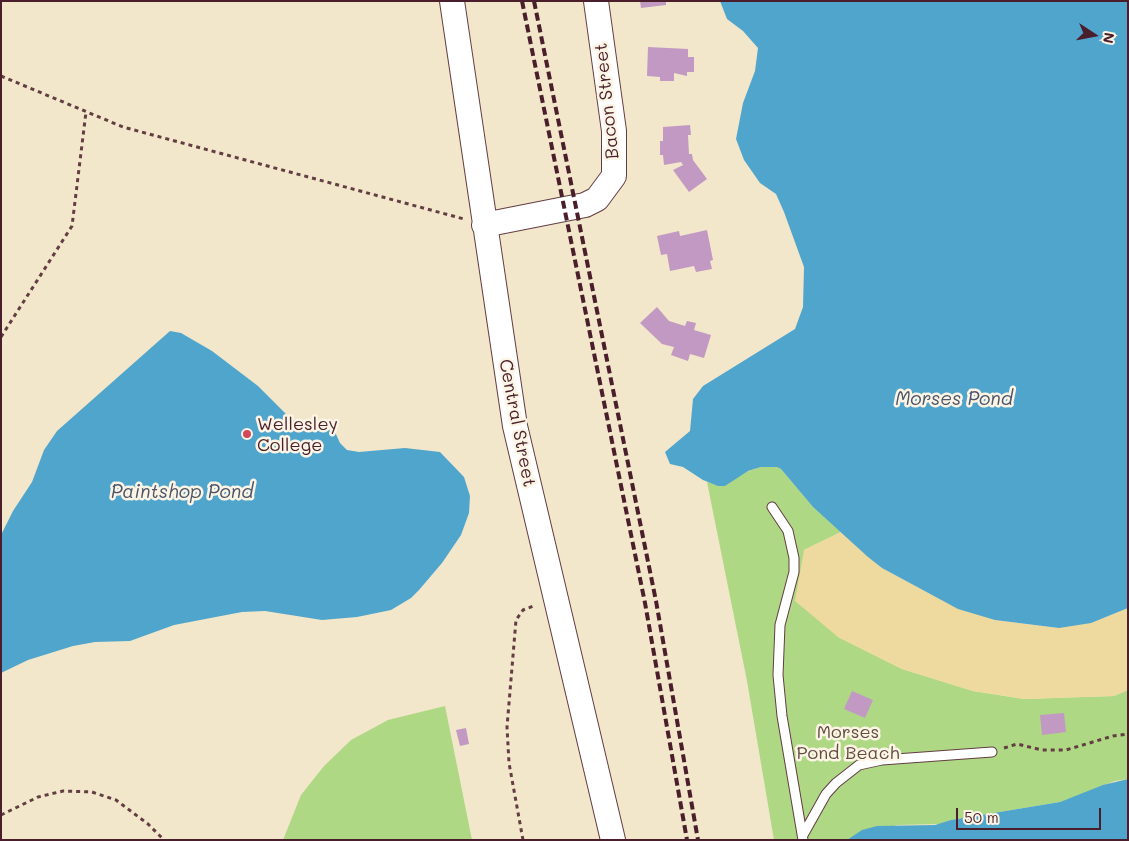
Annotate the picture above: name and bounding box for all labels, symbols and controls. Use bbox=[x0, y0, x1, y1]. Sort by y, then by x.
north arrow bbox=[1069, 10, 1119, 60]
text: N bbox=[1099, 31, 1120, 45]
street label: Bacon Street bbox=[590, 42, 624, 160]
street label: Central Street bbox=[494, 357, 540, 489]
water label: Morses Pond bbox=[895, 388, 1013, 410]
place label: Wellesley College bbox=[257, 413, 338, 456]
marker: Wellesley College bbox=[241, 428, 253, 440]
water label: Paintshop Pond bbox=[111, 481, 253, 503]
park label: Morses Pond Beach bbox=[796, 721, 900, 764]
scale bar bbox=[959, 798, 1104, 830]
text: 50 m bbox=[964, 807, 999, 827]

